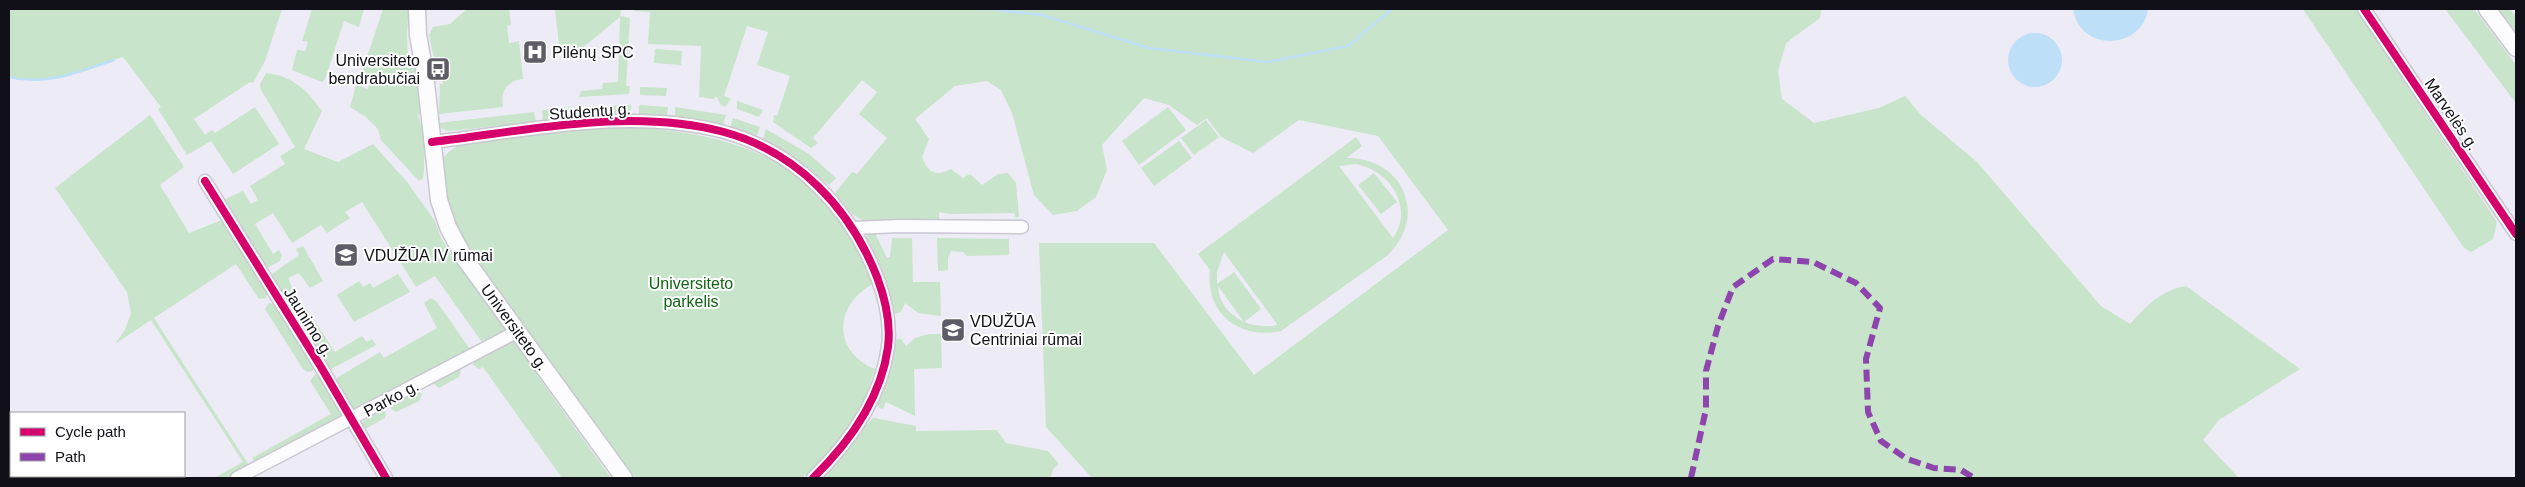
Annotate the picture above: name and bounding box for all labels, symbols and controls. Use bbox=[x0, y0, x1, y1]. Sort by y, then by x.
hospital icon: Pilėnų SPC bbox=[522, 39, 548, 65]
place label: Pilėnų SPC bbox=[552, 44, 634, 61]
place label: Universiteto bendrabučiai bbox=[328, 52, 420, 87]
bus stop icon: Universiteto bendrabučiai bbox=[425, 56, 451, 82]
street label: Marvelės g. bbox=[2421, 75, 2482, 153]
street label: Studentų g. bbox=[549, 100, 631, 123]
school or university icon: VDUŽŪA IV rūmai bbox=[333, 242, 359, 268]
place label: VDUŽŪA IV rūmai bbox=[364, 246, 493, 264]
park label: Universiteto parkelis bbox=[649, 275, 733, 310]
street label: Universiteto g. bbox=[478, 281, 552, 374]
street label: Jaunimo g. bbox=[281, 285, 337, 360]
place label: VDUŽŪA Centriniai rūmai bbox=[970, 312, 1082, 348]
school or university icon: VDUŽŪA Centriniai rūmai bbox=[940, 317, 966, 343]
street label: Parko g. bbox=[361, 377, 422, 420]
legend bbox=[10, 412, 185, 477]
text: Cycle path bbox=[55, 423, 126, 440]
text: Path bbox=[55, 448, 86, 465]

